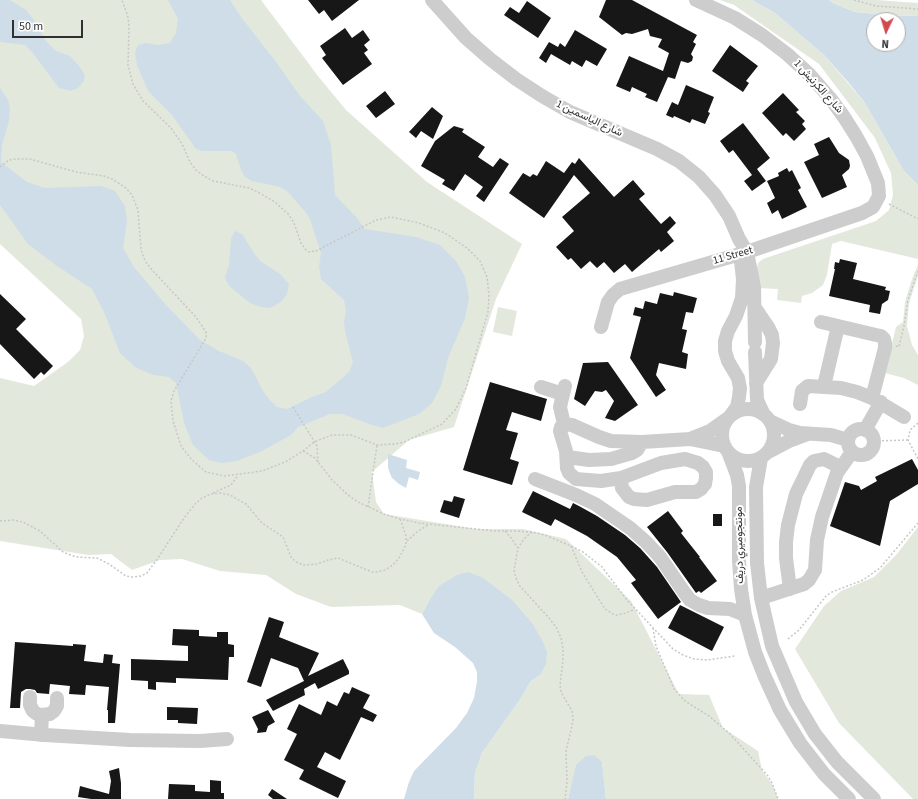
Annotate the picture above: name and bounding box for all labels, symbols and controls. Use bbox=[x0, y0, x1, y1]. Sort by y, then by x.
scale bar bbox=[14, 12, 85, 38]
north arrow bbox=[866, 12, 906, 52]
text: 50 m bbox=[19, 18, 43, 35]
text: N bbox=[881, 36, 889, 51]
street label: شارع الكرنيش 1 bbox=[790, 57, 846, 117]
street label: شارع الياسمين 1 bbox=[554, 98, 624, 140]
street label: 11 Street bbox=[712, 244, 754, 268]
street label: مونتجوميري دريف bbox=[733, 506, 747, 584]

